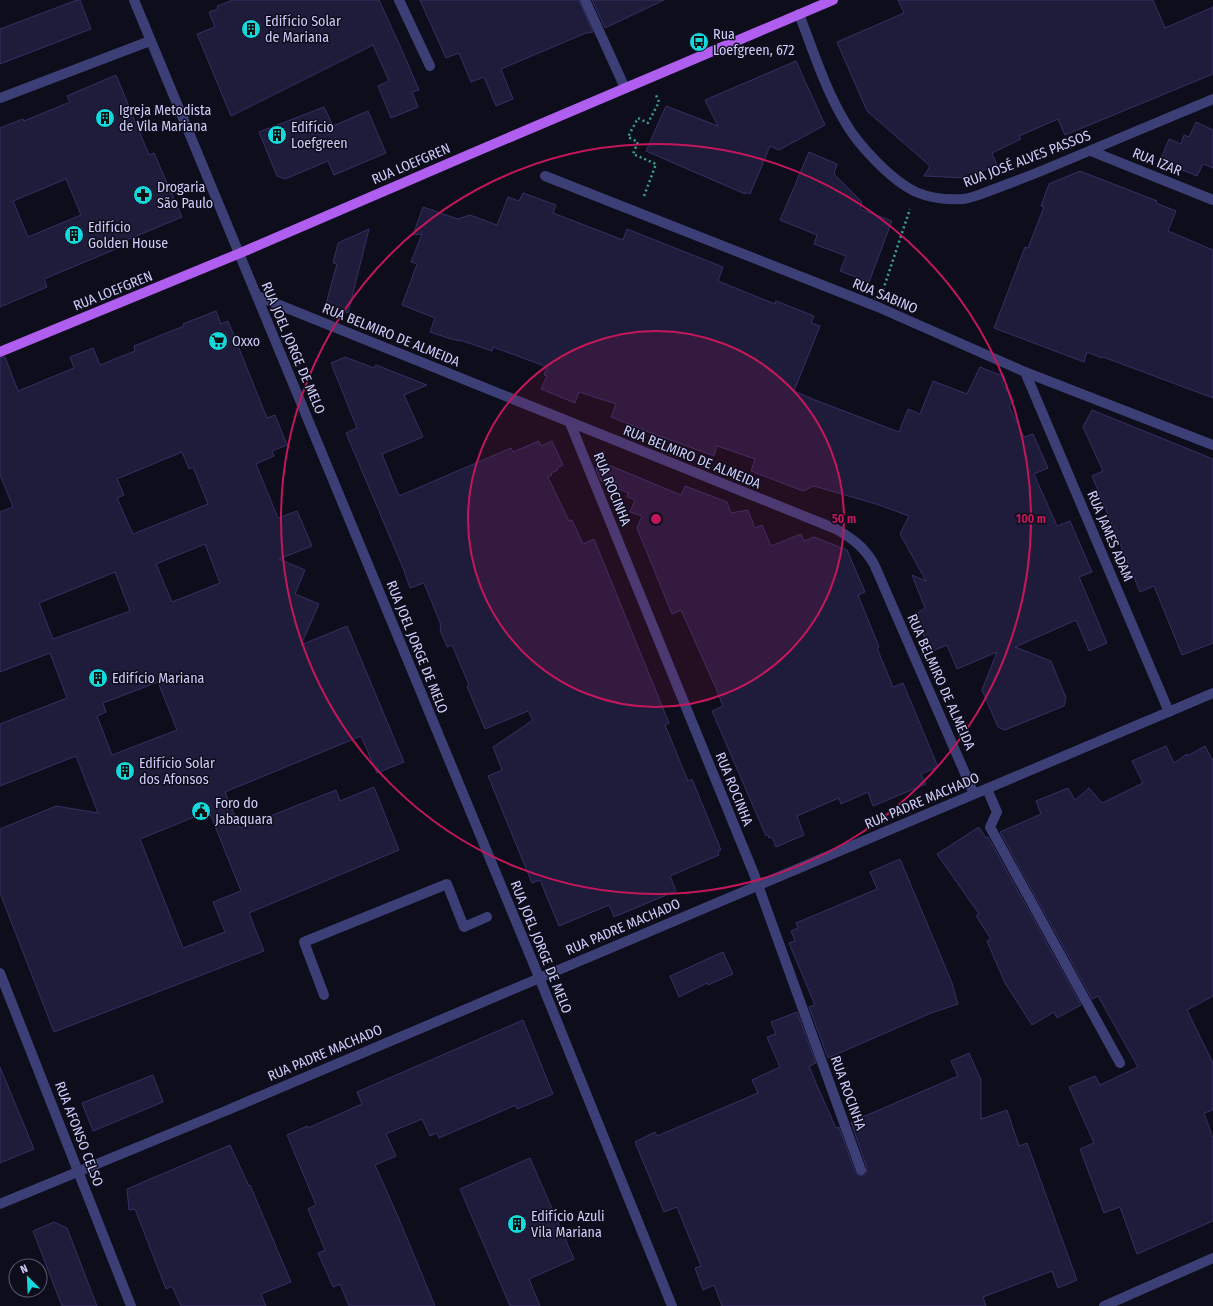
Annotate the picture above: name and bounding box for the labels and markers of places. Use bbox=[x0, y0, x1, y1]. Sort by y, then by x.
place label: Edifício Solar de Mariana bbox=[265, 13, 341, 46]
building icon: Edifício Solar de Mariana bbox=[240, 18, 262, 40]
place label: Rua Loefgreen, 672 bbox=[713, 26, 794, 59]
bus stop icon: Rua Loefgreen, 672 bbox=[688, 31, 710, 53]
place label: Igreja Metodista de Vila Mariana bbox=[119, 102, 211, 135]
building icon: Igreja Metodista de Vila Mariana bbox=[94, 107, 116, 129]
place label: Edifício Loefgreen bbox=[291, 119, 348, 152]
building icon: Edifício Loefgreen bbox=[266, 124, 288, 146]
place label: Drogaria São Paulo bbox=[157, 179, 213, 212]
pharmacy icon: Drogaria São Paulo bbox=[132, 184, 154, 206]
place label: Edifício Golden House bbox=[88, 219, 168, 252]
building icon: Edifício Golden House bbox=[63, 224, 85, 246]
supermarket icon: Oxxo bbox=[207, 330, 229, 352]
place label: Oxxo bbox=[232, 333, 260, 350]
centre of rings bbox=[649, 512, 663, 526]
building icon: Edifício Mariana bbox=[87, 667, 109, 689]
place label: Edifício Mariana bbox=[112, 670, 205, 687]
place label: Edifício Solar dos Afonsos bbox=[139, 755, 215, 788]
building icon: Edifício Solar dos Afonsos bbox=[114, 760, 136, 782]
place label: Foro do Jabaquara bbox=[215, 795, 273, 828]
public building icon: Foro do Jabaquara bbox=[190, 800, 212, 822]
place label: Edifício Azuli Vila Mariana bbox=[531, 1208, 604, 1241]
building icon: Edifício Azuli Vila Mariana bbox=[506, 1213, 528, 1235]

